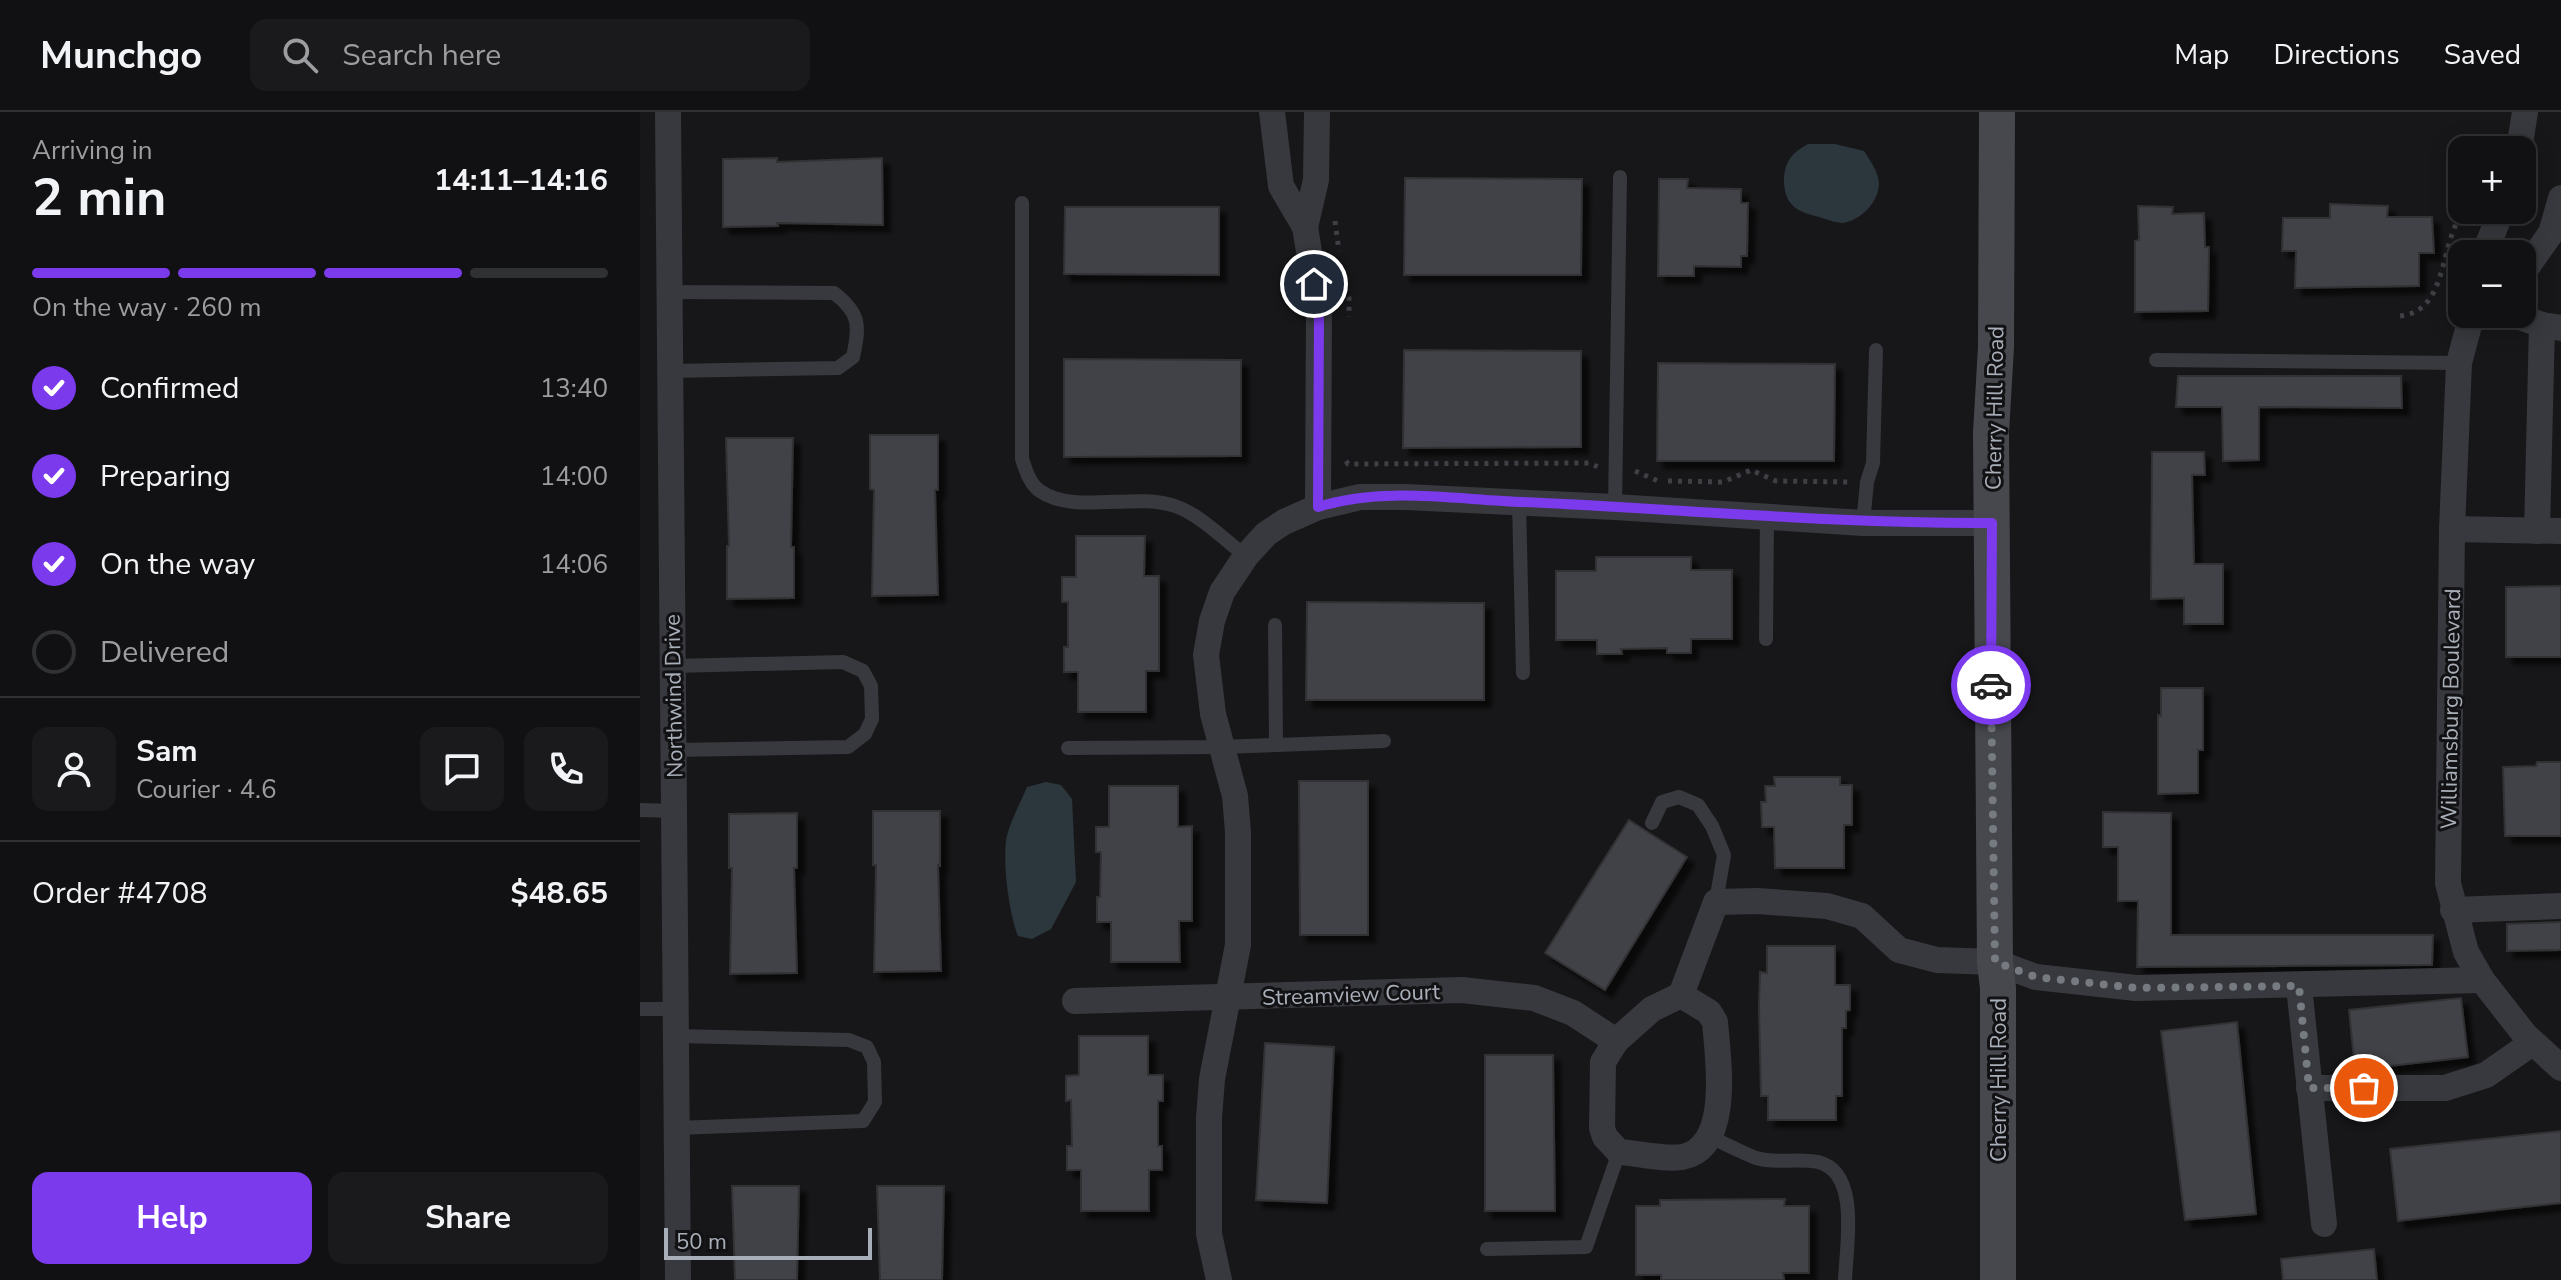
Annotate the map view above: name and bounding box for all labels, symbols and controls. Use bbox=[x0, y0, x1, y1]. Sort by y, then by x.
search box bbox=[250, 19, 810, 91]
text: Munchgo bbox=[40, 30, 202, 81]
icon: search bbox=[278, 33, 322, 77]
text: Search here bbox=[342, 35, 501, 76]
text: Map bbox=[2174, 36, 2229, 74]
text: Directions bbox=[2273, 36, 2400, 74]
text: Saved bbox=[2444, 36, 2521, 74]
text: Arriving in bbox=[32, 133, 153, 168]
map controls bbox=[2448, 136, 2536, 328]
button: + bbox=[2448, 136, 2536, 224]
text: 14:11–14:16 bbox=[434, 160, 608, 201]
text: 2 min bbox=[32, 162, 167, 233]
button: − bbox=[2448, 240, 2536, 328]
pin bbox=[1280, 250, 1348, 318]
icon: home bbox=[1292, 262, 1336, 306]
text: On the way · 260 m bbox=[32, 290, 261, 325]
street label: Cherry Hill Road bbox=[1979, 326, 2011, 490]
icon: check bbox=[32, 366, 76, 410]
text: Confirmed bbox=[100, 368, 240, 409]
text: 13:40 bbox=[540, 371, 608, 406]
icon: check bbox=[32, 454, 76, 498]
text: Preparing bbox=[100, 456, 231, 497]
text: 14:00 bbox=[540, 459, 608, 494]
icon: check bbox=[32, 542, 76, 586]
text: On the way bbox=[100, 544, 255, 585]
text: 14:06 bbox=[540, 547, 608, 582]
street label: Williamsburg Boulevard bbox=[2434, 588, 2468, 830]
street label: Northwind Drive bbox=[658, 614, 690, 778]
text: Delivered bbox=[100, 632, 229, 673]
courier bbox=[1951, 645, 2031, 725]
icon: car bbox=[1969, 663, 2013, 707]
button: person bbox=[32, 727, 116, 811]
button: chat bbox=[420, 727, 504, 811]
button: phone bbox=[524, 727, 608, 811]
text: Sam bbox=[136, 731, 198, 772]
text: Courier · 4.6 bbox=[136, 772, 277, 807]
text: Order #4708 bbox=[32, 873, 207, 914]
text: $48.65 bbox=[511, 873, 608, 914]
street label: Streamview Court bbox=[1262, 977, 1441, 1013]
street label: Cherry Hill Road bbox=[1984, 998, 2014, 1162]
pin bbox=[2330, 1054, 2398, 1122]
icon: bag bbox=[2342, 1066, 2386, 1110]
button: Help bbox=[32, 1172, 312, 1264]
button: Share bbox=[328, 1172, 608, 1264]
scale bar bbox=[664, 1224, 872, 1260]
text: 50 m bbox=[676, 1227, 727, 1257]

